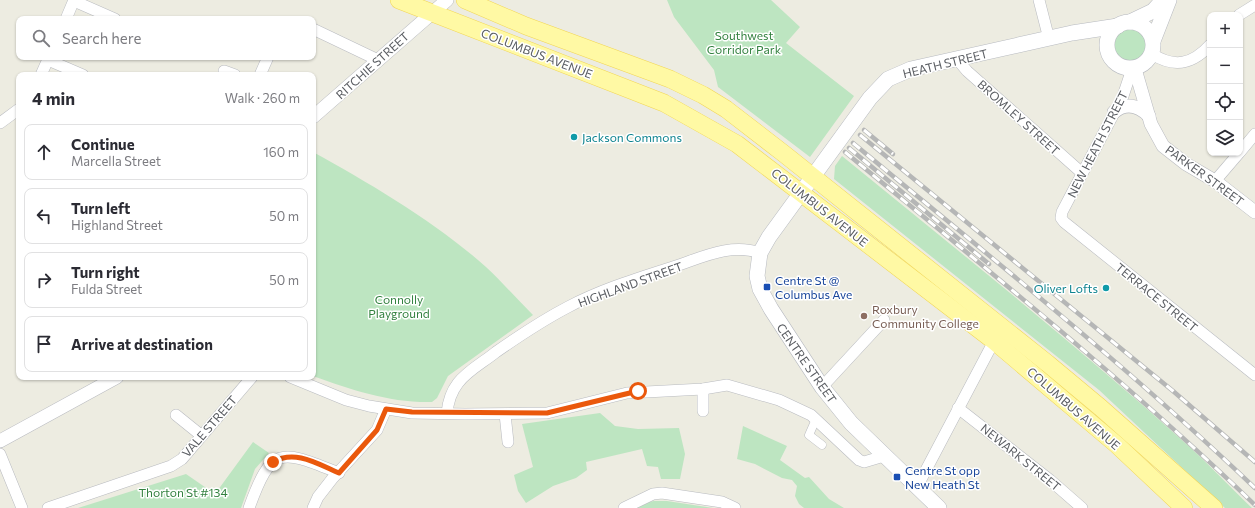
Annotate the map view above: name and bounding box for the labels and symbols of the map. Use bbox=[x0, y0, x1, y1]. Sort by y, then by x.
street label: COLUMBUS AVENUE bbox=[479, 25, 595, 81]
street label: RITCHIE STREET bbox=[333, 28, 412, 101]
park label: Southwest Corridor Park bbox=[707, 28, 782, 56]
street label: HEATH STREET bbox=[901, 46, 989, 80]
street label: BROMLEY STREET bbox=[975, 77, 1063, 158]
street label: NEW HEATH STREET bbox=[1064, 88, 1130, 200]
place label: Jackson Commons bbox=[582, 130, 682, 145]
marker: Jackson Commons bbox=[569, 132, 579, 142]
street label: PARKER STREET bbox=[1163, 142, 1247, 208]
street label: COLUMBUS AVENUE bbox=[769, 165, 871, 249]
street label: HIGHLAND STREET bbox=[576, 259, 684, 309]
street label: TERRACE STREET bbox=[1113, 260, 1201, 334]
place label: Centre St @ Columbus Ave bbox=[775, 273, 852, 301]
place label: Oliver Lofts bbox=[1034, 281, 1098, 295]
marker: Centre St @ Columbus Ave bbox=[762, 282, 772, 292]
marker: Oliver Lofts bbox=[1101, 283, 1111, 293]
park label: Connolly Playground bbox=[368, 292, 430, 320]
place label: Roxbury Community College bbox=[872, 302, 979, 330]
marker: Roxbury Community College bbox=[859, 311, 869, 321]
street label: CENTRE STREET bbox=[774, 320, 840, 406]
street label: COLUMBUS AVENUE bbox=[1025, 364, 1123, 452]
route start bbox=[629, 382, 647, 400]
street label: VALE STREET bbox=[179, 392, 240, 459]
street label: NEWARK STREET bbox=[978, 420, 1064, 494]
route end bbox=[264, 453, 282, 471]
place label: Centre St opp New Heath St bbox=[905, 463, 980, 491]
marker: Centre St opp New Heath St bbox=[892, 472, 902, 482]
park label: Thorton St #134 bbox=[138, 485, 228, 499]

